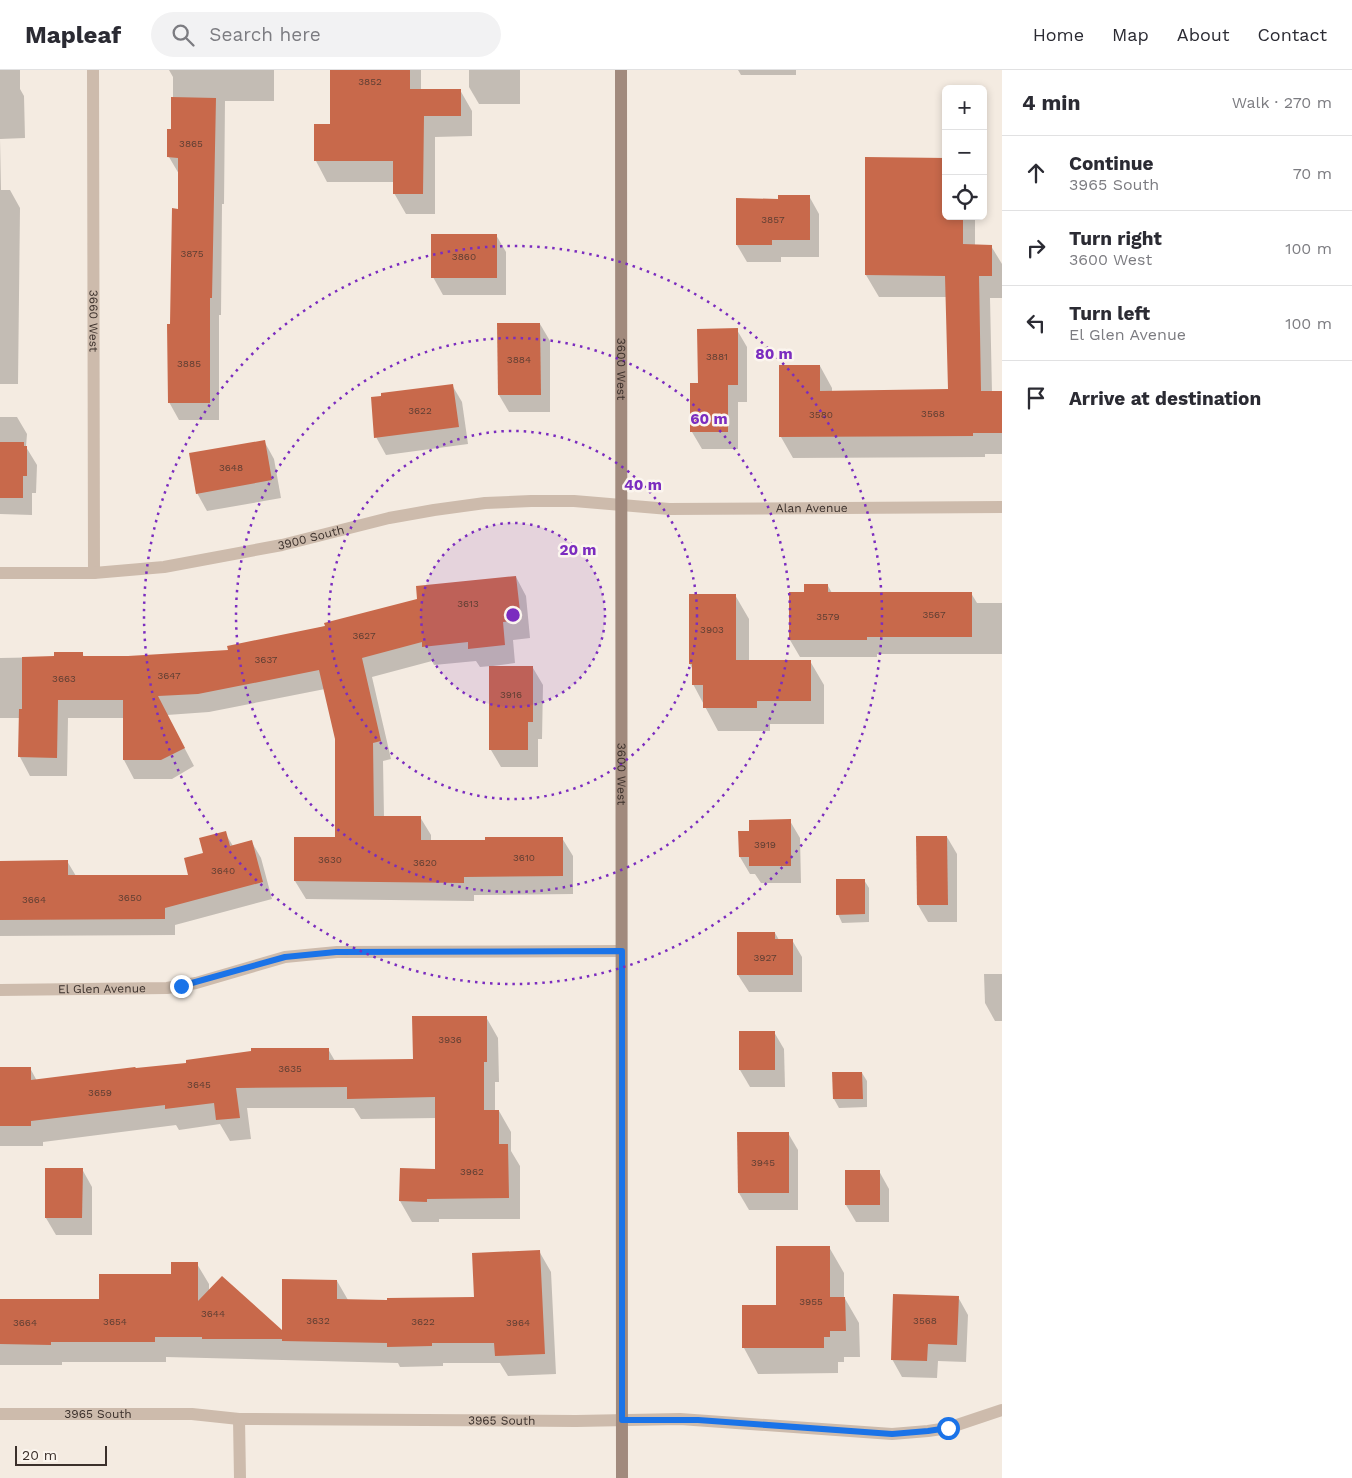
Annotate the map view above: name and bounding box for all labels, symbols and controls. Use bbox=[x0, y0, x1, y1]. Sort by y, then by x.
search box bbox=[151, 12, 501, 57]
text: Mapleaf bbox=[25, 21, 121, 49]
icon: search bbox=[169, 21, 197, 49]
text: Search here bbox=[209, 23, 321, 46]
text: Home bbox=[1033, 24, 1084, 45]
text: Map bbox=[1112, 24, 1149, 45]
text: About bbox=[1177, 24, 1229, 45]
text: Contact bbox=[1257, 24, 1327, 45]
house number: 3852 bbox=[358, 76, 382, 87]
map controls bbox=[942, 85, 987, 220]
button: + bbox=[942, 85, 987, 130]
text: 4 min bbox=[1022, 90, 1080, 115]
text: Walk · 270 m bbox=[1232, 93, 1332, 112]
button: − bbox=[942, 130, 987, 175]
house number: 3865 bbox=[179, 138, 203, 149]
text: Continue bbox=[1069, 152, 1153, 175]
icon: ahead bbox=[1022, 159, 1050, 187]
text: 70 m bbox=[1293, 164, 1332, 183]
button: locate bbox=[942, 175, 987, 220]
text: 3965 South bbox=[1069, 175, 1159, 194]
house number: 3857 bbox=[761, 214, 785, 225]
text: Turn right bbox=[1069, 227, 1162, 250]
icon: right bbox=[1022, 234, 1050, 262]
text: 100 m bbox=[1285, 239, 1332, 258]
house number: 3875 bbox=[180, 248, 204, 259]
text: 3600 West bbox=[1069, 250, 1152, 269]
house number: 3860 bbox=[452, 251, 476, 262]
street label: 3660 West bbox=[86, 290, 101, 352]
text: Turn left bbox=[1069, 302, 1150, 325]
icon: left bbox=[1022, 309, 1050, 337]
text: 100 m bbox=[1285, 314, 1332, 333]
text: El Glen Avenue bbox=[1069, 325, 1186, 344]
street label: 3600 West bbox=[614, 338, 628, 400]
text: 80 m bbox=[755, 345, 793, 363]
house number: 3881 bbox=[706, 351, 728, 362]
house number: 3884 bbox=[507, 354, 531, 365]
house number: 3885 bbox=[177, 358, 201, 369]
icon: arrive bbox=[1022, 384, 1050, 412]
text: Arrive at destination bbox=[1069, 387, 1261, 410]
house number: 3622 bbox=[408, 405, 432, 416]
house number: 3568 bbox=[921, 408, 945, 419]
house number: 3580 bbox=[809, 409, 833, 420]
text: 60 m bbox=[690, 410, 728, 428]
house number: 3648 bbox=[219, 462, 243, 473]
text: 40 m bbox=[624, 476, 662, 494]
street label: Alan Avenue bbox=[776, 501, 848, 515]
street label: 3900 South bbox=[276, 523, 346, 553]
text: 20 m bbox=[559, 541, 597, 559]
house number: 3613 bbox=[457, 598, 479, 609]
centre of rings bbox=[504, 606, 522, 624]
house number: 3567 bbox=[922, 609, 946, 620]
house number: 3579 bbox=[816, 611, 840, 622]
house number: 3903 bbox=[700, 624, 724, 635]
house number: 3627 bbox=[352, 630, 376, 641]
house number: 3637 bbox=[255, 654, 278, 665]
house number: 3647 bbox=[157, 670, 181, 681]
house number: 3663 bbox=[52, 673, 76, 684]
house number: 3916 bbox=[500, 689, 522, 700]
street label: 3600 West bbox=[614, 743, 629, 805]
house number: 3919 bbox=[754, 839, 776, 850]
house number: 3610 bbox=[513, 852, 535, 863]
house number: 3630 bbox=[318, 854, 342, 865]
house number: 3620 bbox=[413, 857, 437, 868]
house number: 3640 bbox=[211, 865, 235, 876]
house number: 3650 bbox=[118, 892, 142, 903]
house number: 3664 bbox=[22, 894, 46, 905]
house number: 3927 bbox=[753, 952, 777, 963]
route end bbox=[170, 975, 193, 998]
street label: El Glen Avenue bbox=[58, 981, 146, 996]
house number: 3936 bbox=[438, 1034, 462, 1045]
house number: 3635 bbox=[278, 1063, 302, 1074]
house number: 3645 bbox=[187, 1079, 211, 1090]
house number: 3659 bbox=[88, 1087, 112, 1098]
house number: 3945 bbox=[751, 1157, 775, 1168]
house number: 3962 bbox=[460, 1166, 484, 1177]
house number: 3955 bbox=[799, 1296, 823, 1307]
house number: 3644 bbox=[201, 1308, 225, 1319]
house number: 3632 bbox=[306, 1315, 330, 1326]
house number: 3568 bbox=[913, 1315, 937, 1326]
house number: 3654 bbox=[103, 1316, 127, 1327]
house number: 3622 bbox=[411, 1316, 435, 1327]
house number: 3664 bbox=[13, 1317, 37, 1328]
house number: 3964 bbox=[506, 1317, 530, 1328]
street label: 3965 South bbox=[64, 1407, 132, 1421]
street label: 3965 South bbox=[468, 1413, 536, 1428]
route start bbox=[937, 1417, 960, 1440]
scale bar bbox=[15, 1443, 108, 1466]
text: 20 m bbox=[22, 1447, 57, 1463]

